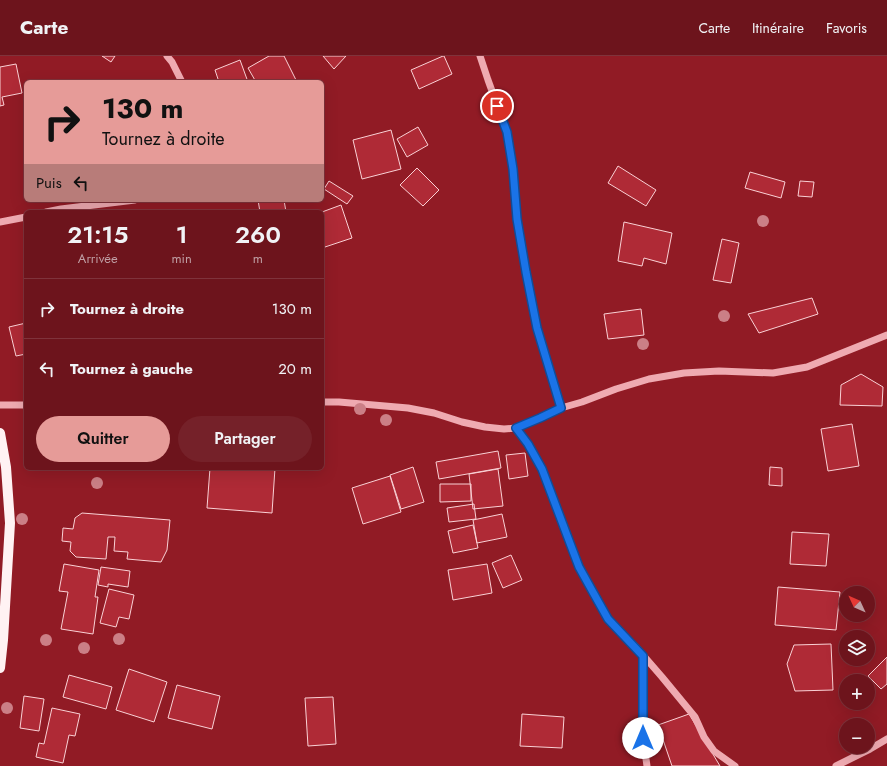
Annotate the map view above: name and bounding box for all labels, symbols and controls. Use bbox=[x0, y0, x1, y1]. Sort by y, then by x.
text: Carte bbox=[20, 14, 68, 41]
text: Carte bbox=[698, 18, 730, 38]
text: Itinéraire bbox=[752, 18, 804, 38]
text: Favoris bbox=[826, 18, 867, 38]
text: 130 m bbox=[102, 88, 184, 129]
pin bbox=[480, 89, 514, 123]
icon: arrive bbox=[486, 95, 508, 117]
icon: right bbox=[36, 96, 88, 148]
text: Tournez à droite bbox=[102, 126, 225, 152]
text: Puis bbox=[36, 172, 62, 194]
icon: left bbox=[70, 172, 92, 194]
text: 21:15 bbox=[67, 217, 128, 252]
text: 1 bbox=[176, 217, 188, 252]
text: 260 bbox=[235, 217, 281, 252]
text: Arrivée bbox=[78, 249, 118, 268]
text: min bbox=[171, 249, 192, 268]
text: m bbox=[253, 249, 263, 268]
icon: right bbox=[36, 298, 58, 320]
text: Tournez à droite bbox=[70, 298, 184, 320]
text: 130 m bbox=[272, 298, 312, 320]
icon: left bbox=[36, 358, 58, 380]
text: Tournez à gauche bbox=[70, 358, 193, 380]
text: 20 m bbox=[278, 358, 312, 380]
button: Quitter bbox=[36, 416, 170, 462]
button: Partager bbox=[178, 416, 312, 462]
north arrow bbox=[839, 586, 875, 622]
map controls bbox=[839, 586, 875, 754]
button: layers bbox=[839, 630, 875, 666]
button: + bbox=[839, 674, 875, 710]
position arrow bbox=[622, 717, 664, 759]
button: − bbox=[839, 718, 875, 754]

